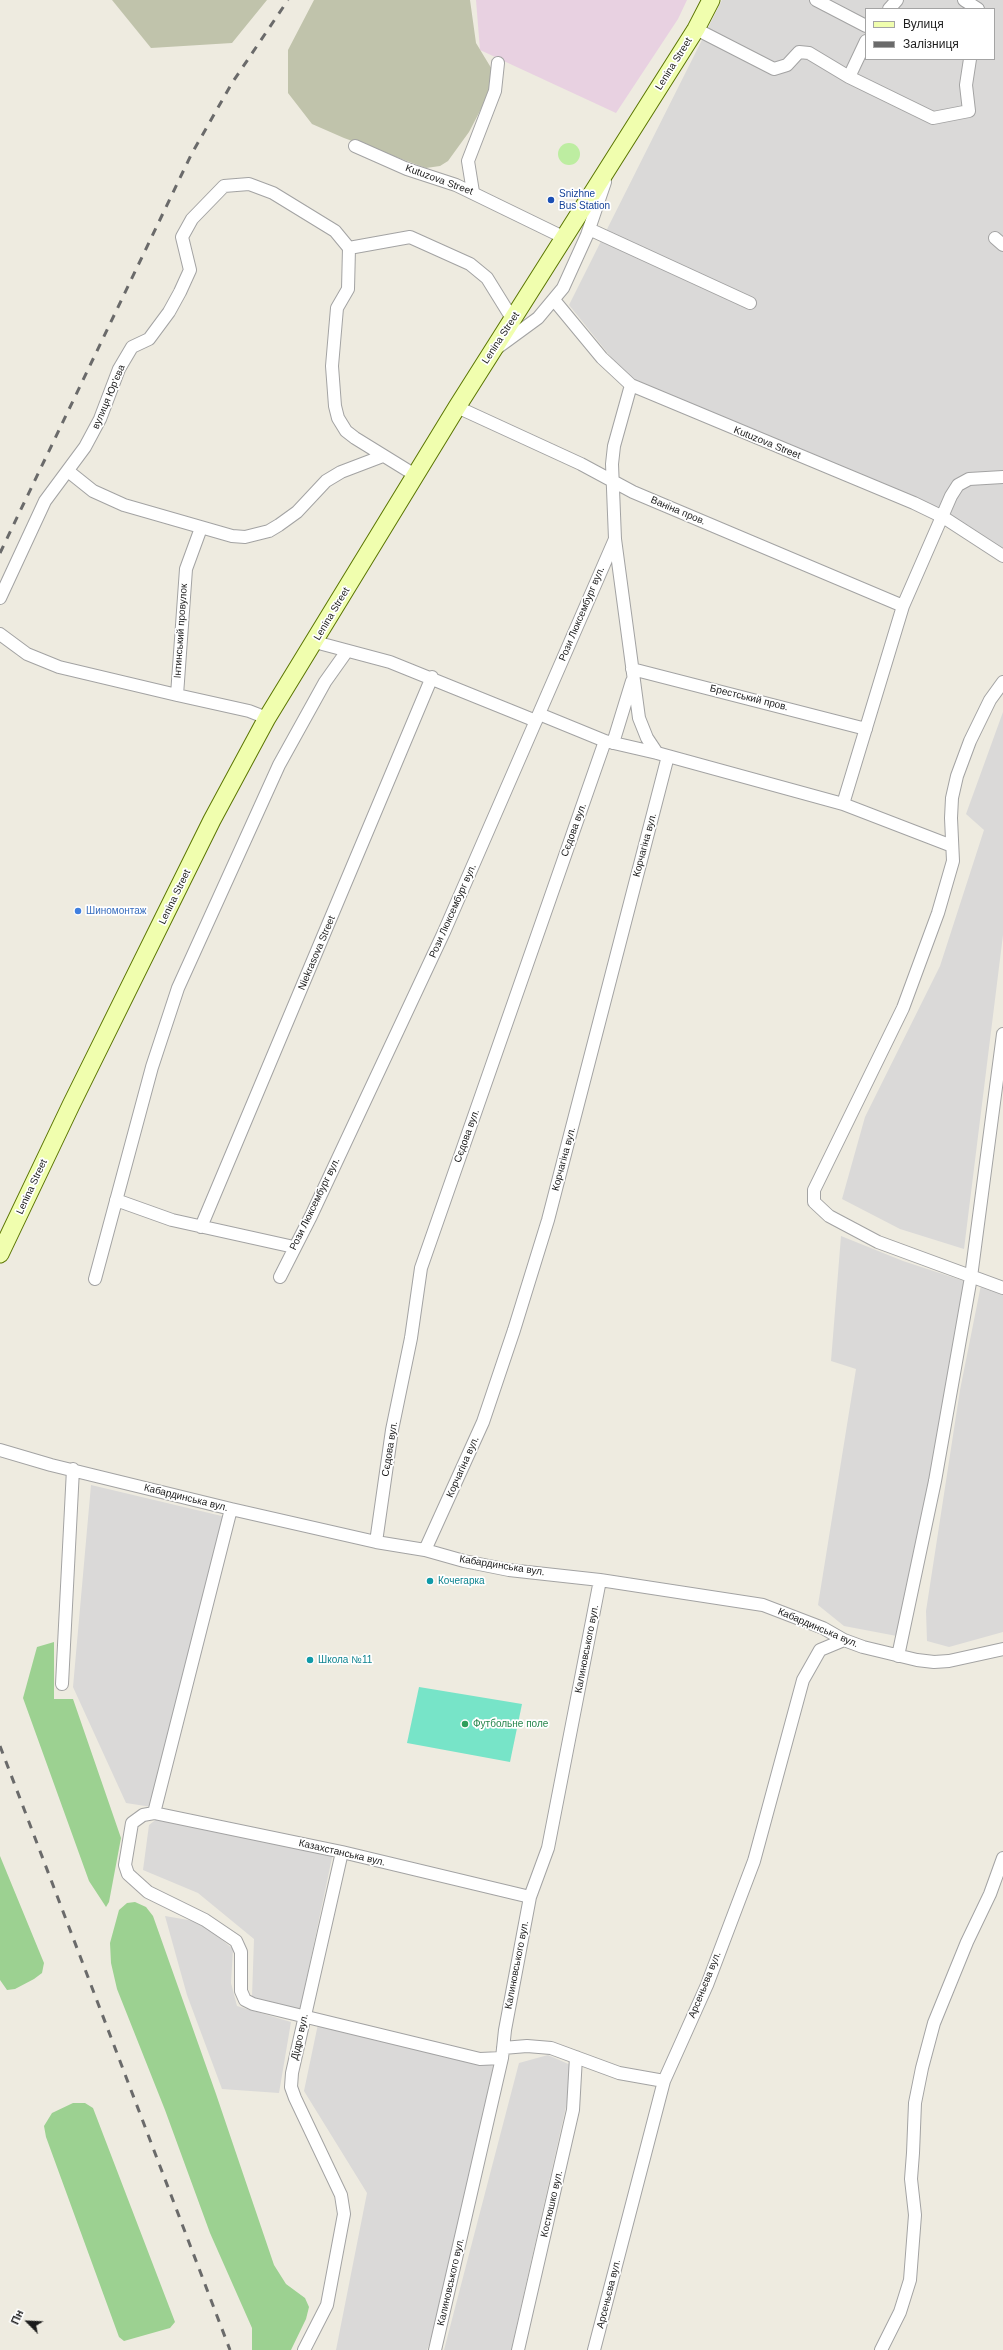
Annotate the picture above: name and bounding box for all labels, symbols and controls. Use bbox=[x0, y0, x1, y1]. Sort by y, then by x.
legend bbox=[865, 8, 995, 60]
text: Вулиця bbox=[903, 17, 944, 31]
street label: Lenina Street bbox=[653, 36, 695, 92]
text: Залізниця bbox=[903, 37, 959, 51]
street label: Kutuzova Street bbox=[404, 162, 474, 198]
place label: Snizhne Bus Station bbox=[559, 188, 610, 212]
marker: Snizhne Bus Station bbox=[546, 195, 556, 205]
street label: Lenina Street bbox=[480, 310, 522, 366]
street label: вулиця Юр'єва bbox=[90, 363, 128, 431]
street label: Kutuzova Street bbox=[732, 424, 802, 462]
street label: Ваніна пров. bbox=[649, 494, 707, 528]
street label: Рози Люксембург вул. bbox=[557, 565, 607, 663]
street label: Інтинський провулок bbox=[172, 583, 190, 679]
street label: Lenina Street bbox=[312, 585, 352, 643]
street label: Брестський пров. bbox=[709, 682, 789, 714]
street label: Сєдова вул. bbox=[559, 802, 589, 858]
street label: Корчагіна вул. bbox=[631, 812, 659, 878]
street label: Рози Люксембург вул. bbox=[427, 862, 479, 960]
street label: Lenina Street bbox=[157, 868, 193, 926]
place label: Шиномонтаж bbox=[86, 905, 147, 917]
marker: Шиномонтаж bbox=[73, 906, 83, 916]
street label: Niekrasova Street bbox=[296, 914, 338, 992]
street label: Сєдова вул. bbox=[452, 1108, 482, 1164]
street label: Корчагіна вул. bbox=[550, 1126, 578, 1192]
street label: Рози Люксембург вул. bbox=[287, 1156, 343, 1252]
street label: Lenina Street bbox=[14, 1158, 50, 1216]
street label: Сєдова вул. bbox=[380, 1421, 400, 1477]
street label: Корчагіна вул. bbox=[444, 1435, 482, 1499]
street label: Кабардинська вул. bbox=[143, 1482, 229, 1514]
street label: Кабардинська вул. bbox=[458, 1553, 546, 1579]
place label: Кочегарка bbox=[438, 1575, 485, 1587]
marker: Кочегарка bbox=[425, 1576, 435, 1586]
street label: Калиновського вул. bbox=[573, 1604, 601, 1694]
street label: Кабардинська вул. bbox=[776, 1606, 860, 1650]
place label: Школа №11 bbox=[318, 1654, 372, 1666]
marker: Школа №11 bbox=[305, 1655, 315, 1665]
place label: Футбольне поле bbox=[473, 1718, 548, 1730]
marker: Футбольне поле bbox=[460, 1719, 470, 1729]
street label: Казахстанська вул. bbox=[298, 1837, 386, 1869]
street label: Калиновського вул. bbox=[503, 1920, 531, 2010]
street label: Арсеньєва вул. bbox=[686, 1950, 724, 2020]
street label: Дідро вул. bbox=[289, 2013, 311, 2061]
street label: Костюшко вул. bbox=[539, 2170, 565, 2238]
street label: Калиновського вул. bbox=[435, 2237, 467, 2327]
street label: Арсеньєва вул. bbox=[595, 2258, 623, 2330]
north arrow bbox=[8, 2302, 48, 2342]
text: Пн bbox=[9, 2308, 25, 2326]

